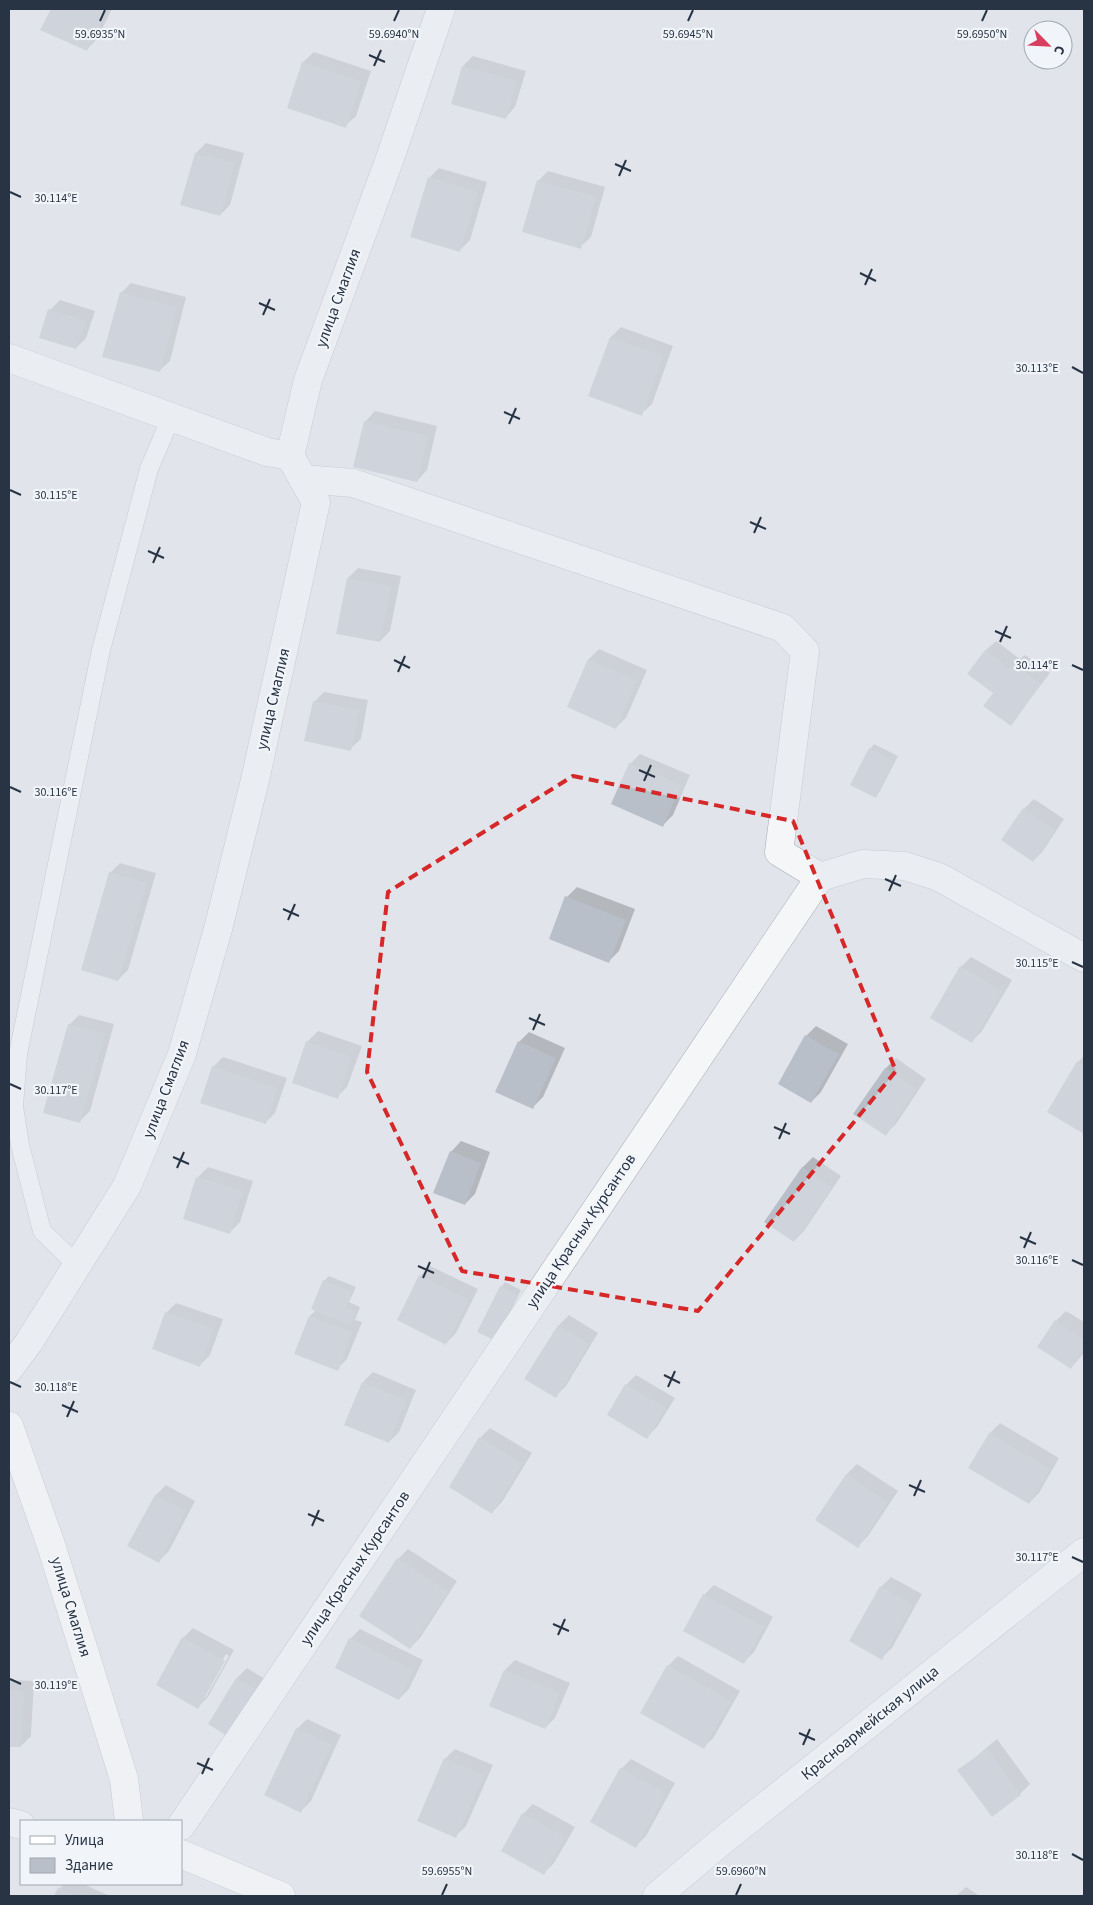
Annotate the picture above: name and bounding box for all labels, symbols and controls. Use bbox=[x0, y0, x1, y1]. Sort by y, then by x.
north arrow bbox=[1023, 20, 1073, 70]
text: 59.6935°N bbox=[75, 26, 125, 43]
text: 59.6940°N bbox=[369, 26, 419, 43]
text: 59.6945°N bbox=[663, 26, 713, 43]
text: 59.6950°N bbox=[957, 26, 1007, 43]
text: С bbox=[1048, 42, 1070, 58]
text: 30.114°E bbox=[34, 190, 78, 207]
street label: улица Смаглия bbox=[310, 245, 366, 351]
text: 30.113°E bbox=[1015, 360, 1059, 377]
text: 30.115°E bbox=[34, 487, 78, 504]
street label: улица Смаглия bbox=[251, 646, 295, 752]
text: 30.114°E bbox=[1015, 657, 1059, 674]
text: 30.116°E bbox=[34, 784, 78, 801]
text: 30.115°E bbox=[1015, 955, 1059, 972]
street label: улица Смаглия bbox=[137, 1037, 195, 1141]
text: 30.117°E bbox=[34, 1082, 78, 1099]
street label: улица Красных Курсантов bbox=[521, 1149, 641, 1313]
text: 30.116°E bbox=[1015, 1252, 1059, 1269]
text: 30.118°E bbox=[34, 1379, 78, 1396]
street label: улица Красных Курсантов bbox=[295, 1486, 415, 1650]
text: 30.117°E bbox=[1015, 1549, 1059, 1566]
street label: улица Смаглия bbox=[45, 1554, 97, 1660]
street label: Красноармейская улица bbox=[797, 1661, 943, 1785]
text: 30.119°E bbox=[34, 1677, 78, 1694]
legend bbox=[20, 1820, 182, 1885]
text: Улица bbox=[65, 1830, 104, 1851]
text: 30.118°E bbox=[1015, 1847, 1059, 1864]
text: Здание bbox=[65, 1855, 113, 1876]
text: 59.6955°N bbox=[422, 1863, 472, 1880]
text: 59.6960°N bbox=[716, 1863, 766, 1880]

